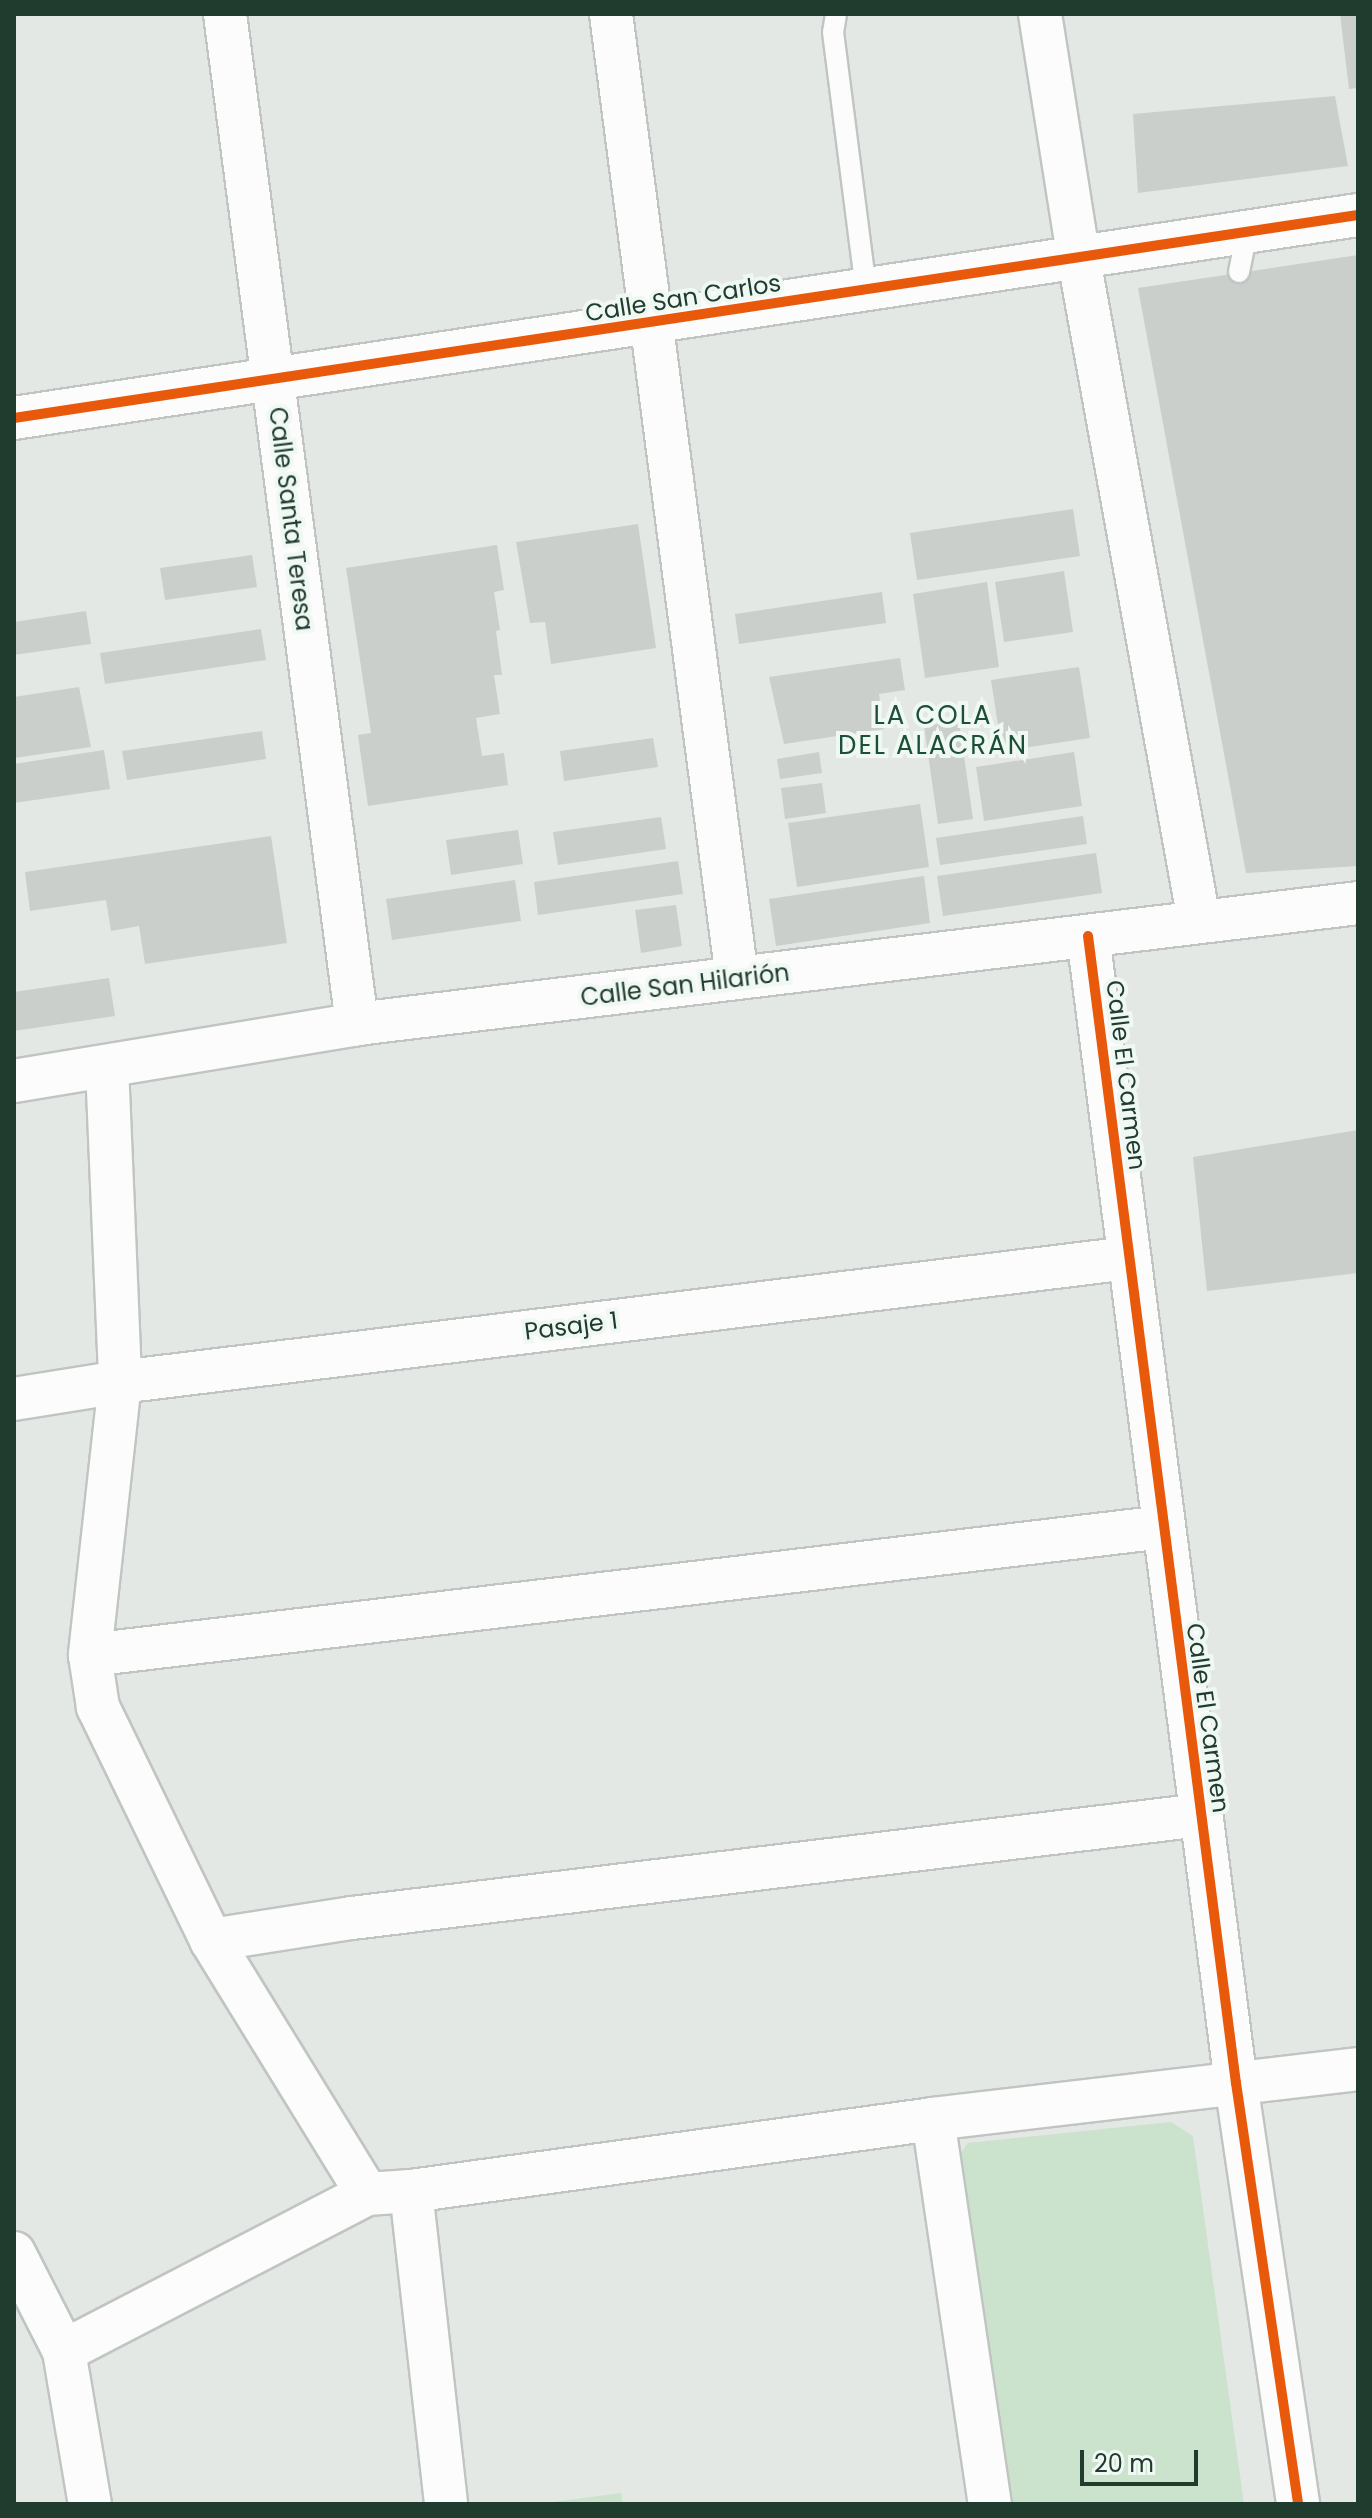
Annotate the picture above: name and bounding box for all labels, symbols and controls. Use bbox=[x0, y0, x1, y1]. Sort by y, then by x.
street label: Calle San Carlos bbox=[583, 268, 783, 328]
street label: Calle Santa Teresa bbox=[263, 405, 319, 633]
district label: LA COLA DEL ALACRÁN bbox=[838, 700, 1028, 762]
street label: Calle San Hilarión bbox=[579, 958, 791, 1012]
street label: Calle El Carmen bbox=[1100, 978, 1152, 1172]
street label: Pasaje 1 bbox=[523, 1306, 619, 1346]
street label: Calle El Carmen bbox=[1180, 1621, 1236, 1815]
scale bar bbox=[1084, 2434, 1202, 2484]
text: 20 m bbox=[1094, 2447, 1154, 2480]

